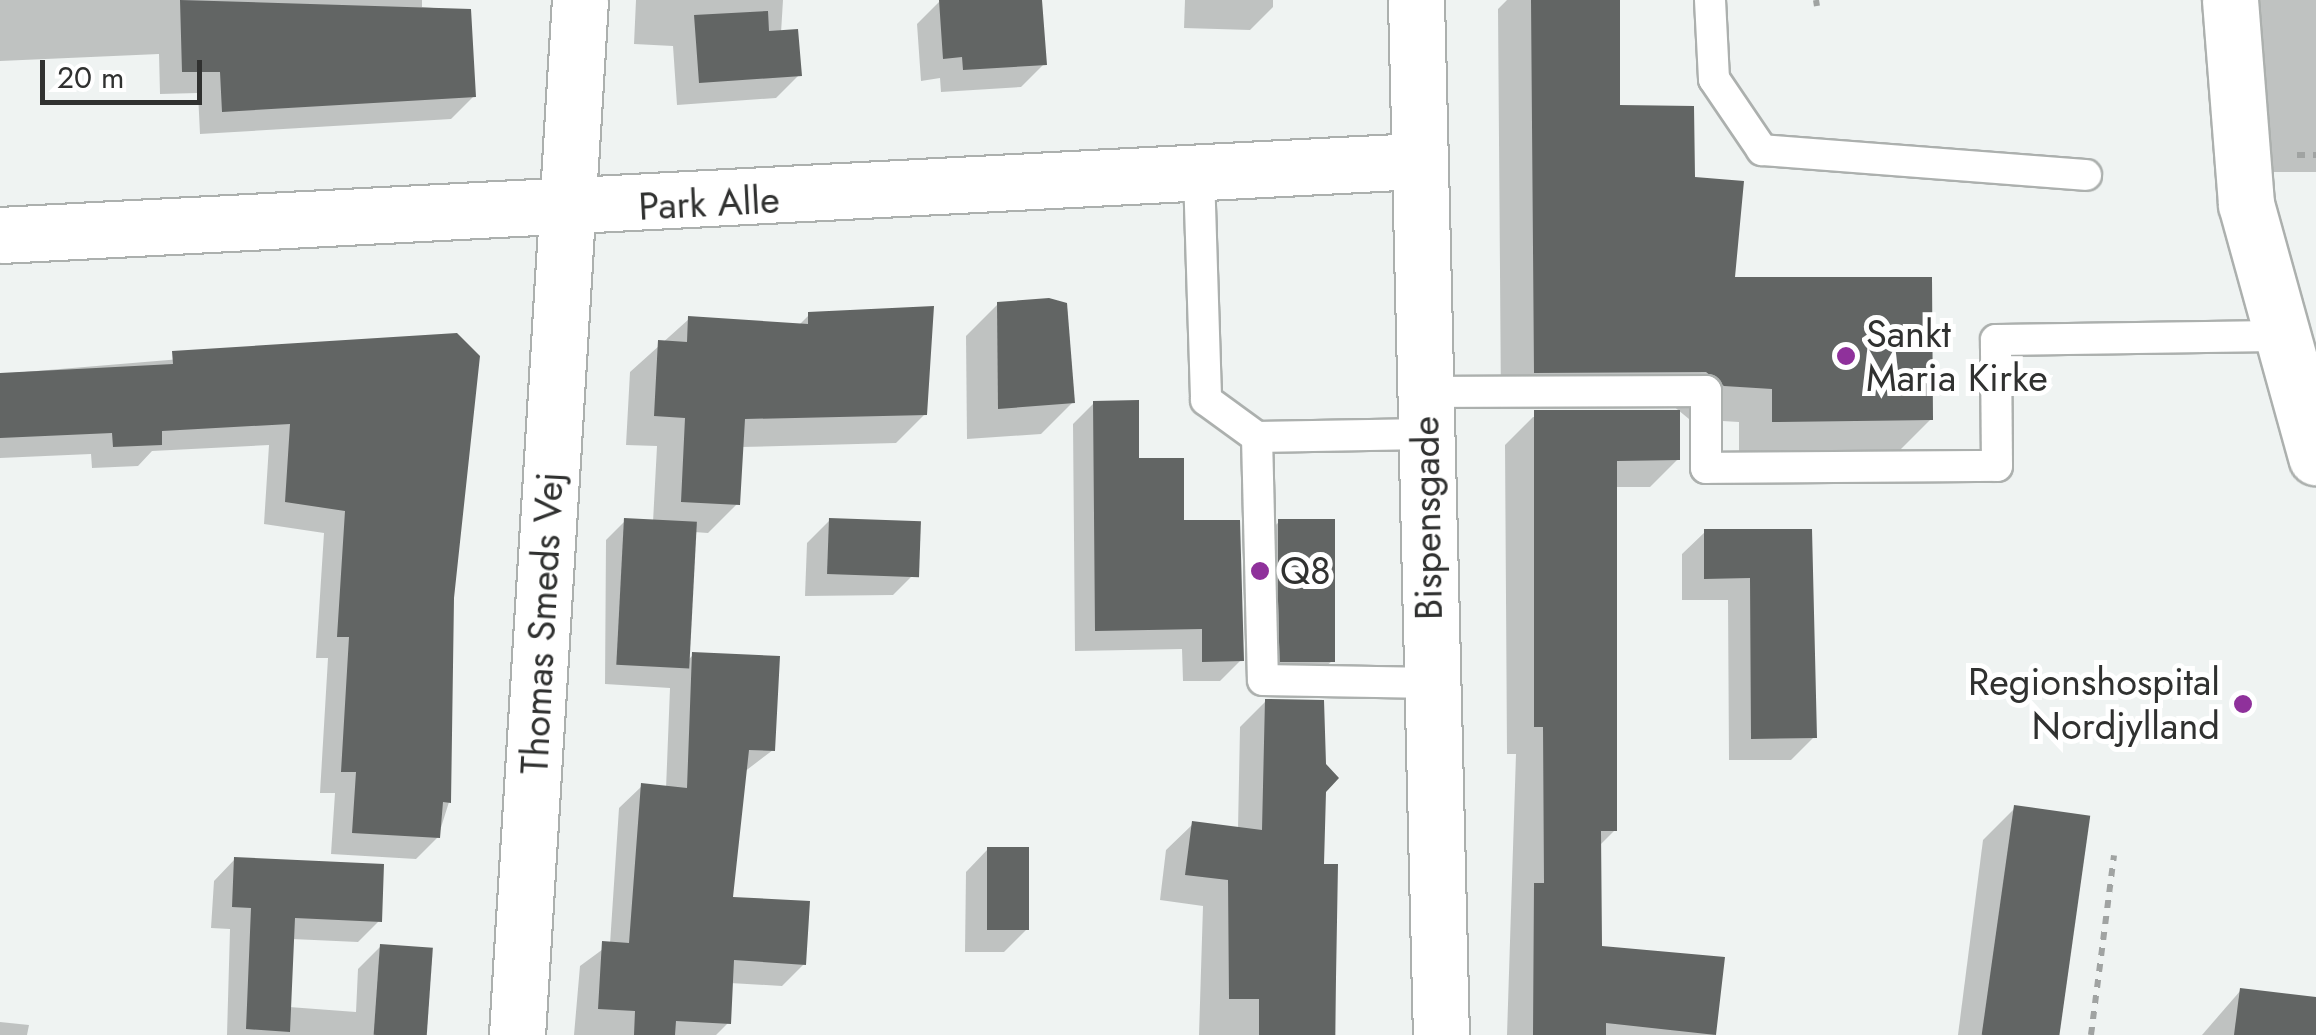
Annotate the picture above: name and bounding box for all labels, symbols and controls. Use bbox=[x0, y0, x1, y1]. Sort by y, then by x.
scale bar bbox=[45, 40, 208, 102]
text: 20 m bbox=[57, 56, 124, 99]
street label: Park Alle bbox=[637, 177, 781, 229]
place label: Sankt Maria Kirke bbox=[1866, 311, 2048, 400]
marker: Sankt Maria Kirke bbox=[1835, 345, 1857, 367]
street label: Bispensgade bbox=[1402, 416, 1452, 620]
street label: Thomas Smeds Vej bbox=[511, 471, 573, 775]
place label: Q8 bbox=[1280, 548, 1331, 594]
marker: Q8 bbox=[1249, 560, 1271, 582]
place label: Regionshospital Nordjylland bbox=[1968, 659, 2220, 748]
marker: Regionshospital Nordjylland bbox=[2230, 691, 2256, 717]

